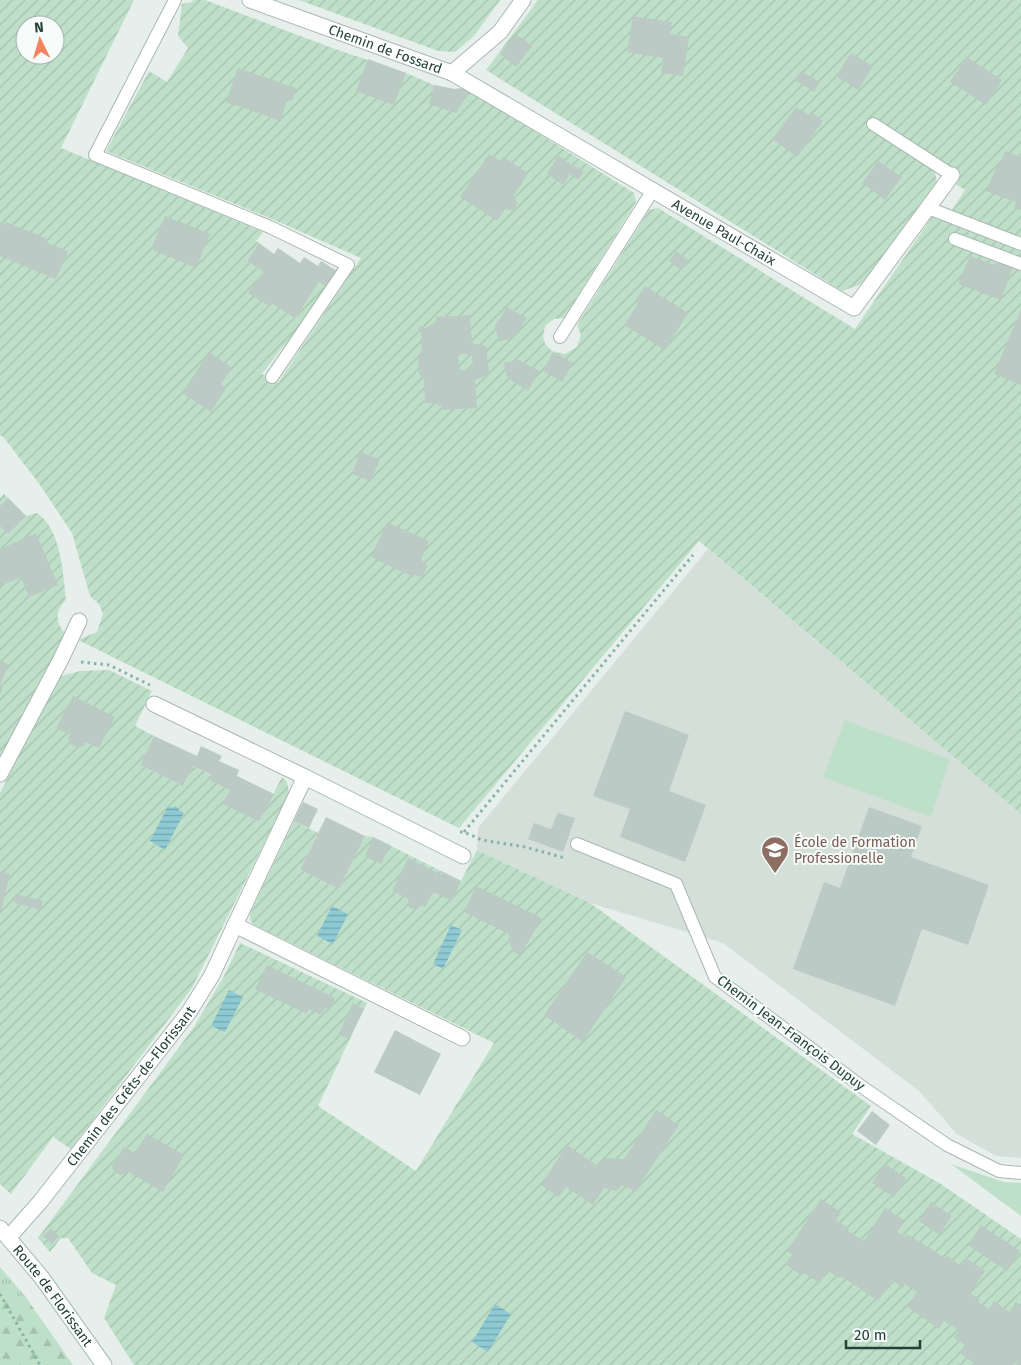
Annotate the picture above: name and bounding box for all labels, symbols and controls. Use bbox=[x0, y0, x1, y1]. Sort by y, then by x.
north arrow bbox=[15, 15, 65, 65]
text: N bbox=[34, 19, 44, 36]
street label: Chemin de Fossard bbox=[326, 21, 445, 77]
street label: Avenue Paul-Chaix bbox=[669, 195, 779, 269]
place label: École de Formation Professionelle bbox=[794, 833, 916, 867]
school or university icon: École de Formation Professionelle bbox=[760, 835, 790, 874]
street label: Chemin Jean-François Dupuy bbox=[714, 972, 868, 1094]
street label: Chemin des Crêts-de-Florissant bbox=[63, 1002, 199, 1170]
street label: Route de Florissant bbox=[9, 1241, 97, 1350]
scale bar bbox=[846, 1318, 920, 1350]
text: 20 m bbox=[854, 1326, 887, 1344]

